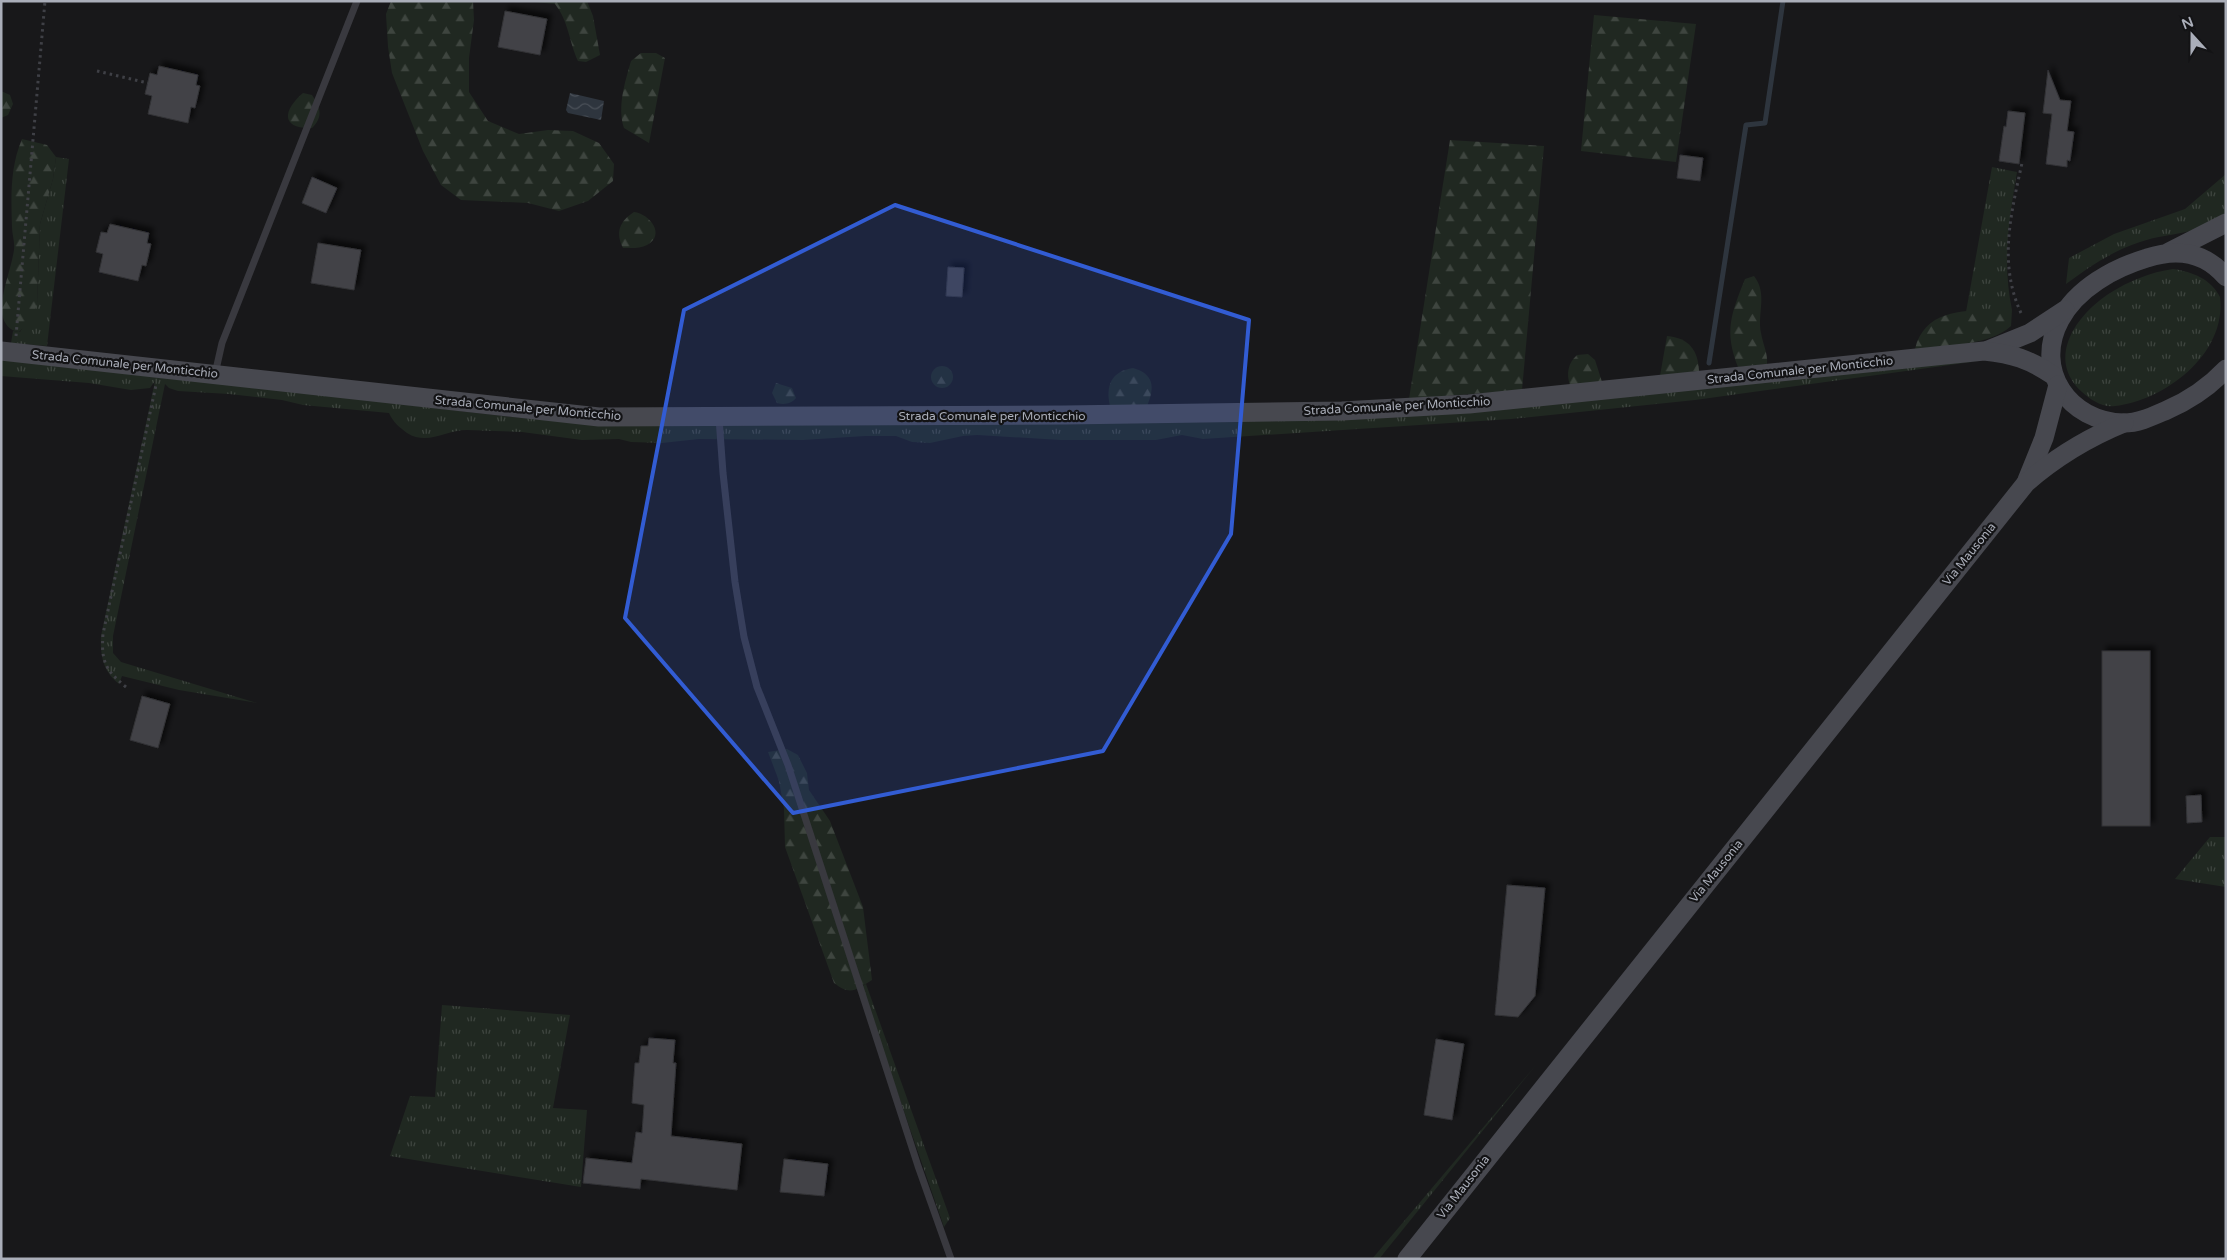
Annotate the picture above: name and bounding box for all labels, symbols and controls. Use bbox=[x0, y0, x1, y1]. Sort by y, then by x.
north arrow bbox=[2167, 10, 2217, 60]
text: N bbox=[2179, 13, 2196, 33]
street label: Strada Comunale per Monticchio bbox=[31, 347, 219, 381]
street label: Strada Comunale per Monticchio bbox=[1706, 353, 1894, 387]
street label: Strada Comunale per Monticchio bbox=[434, 393, 622, 423]
street label: Strada Comunale per Monticchio bbox=[1303, 394, 1491, 418]
street label: Strada Comunale per Monticchio bbox=[898, 409, 1086, 423]
street label: Via Mausonia bbox=[1939, 520, 1999, 588]
street label: Via Mausonia bbox=[1686, 837, 1746, 905]
street label: Via Mausonia bbox=[1434, 1152, 1492, 1222]

